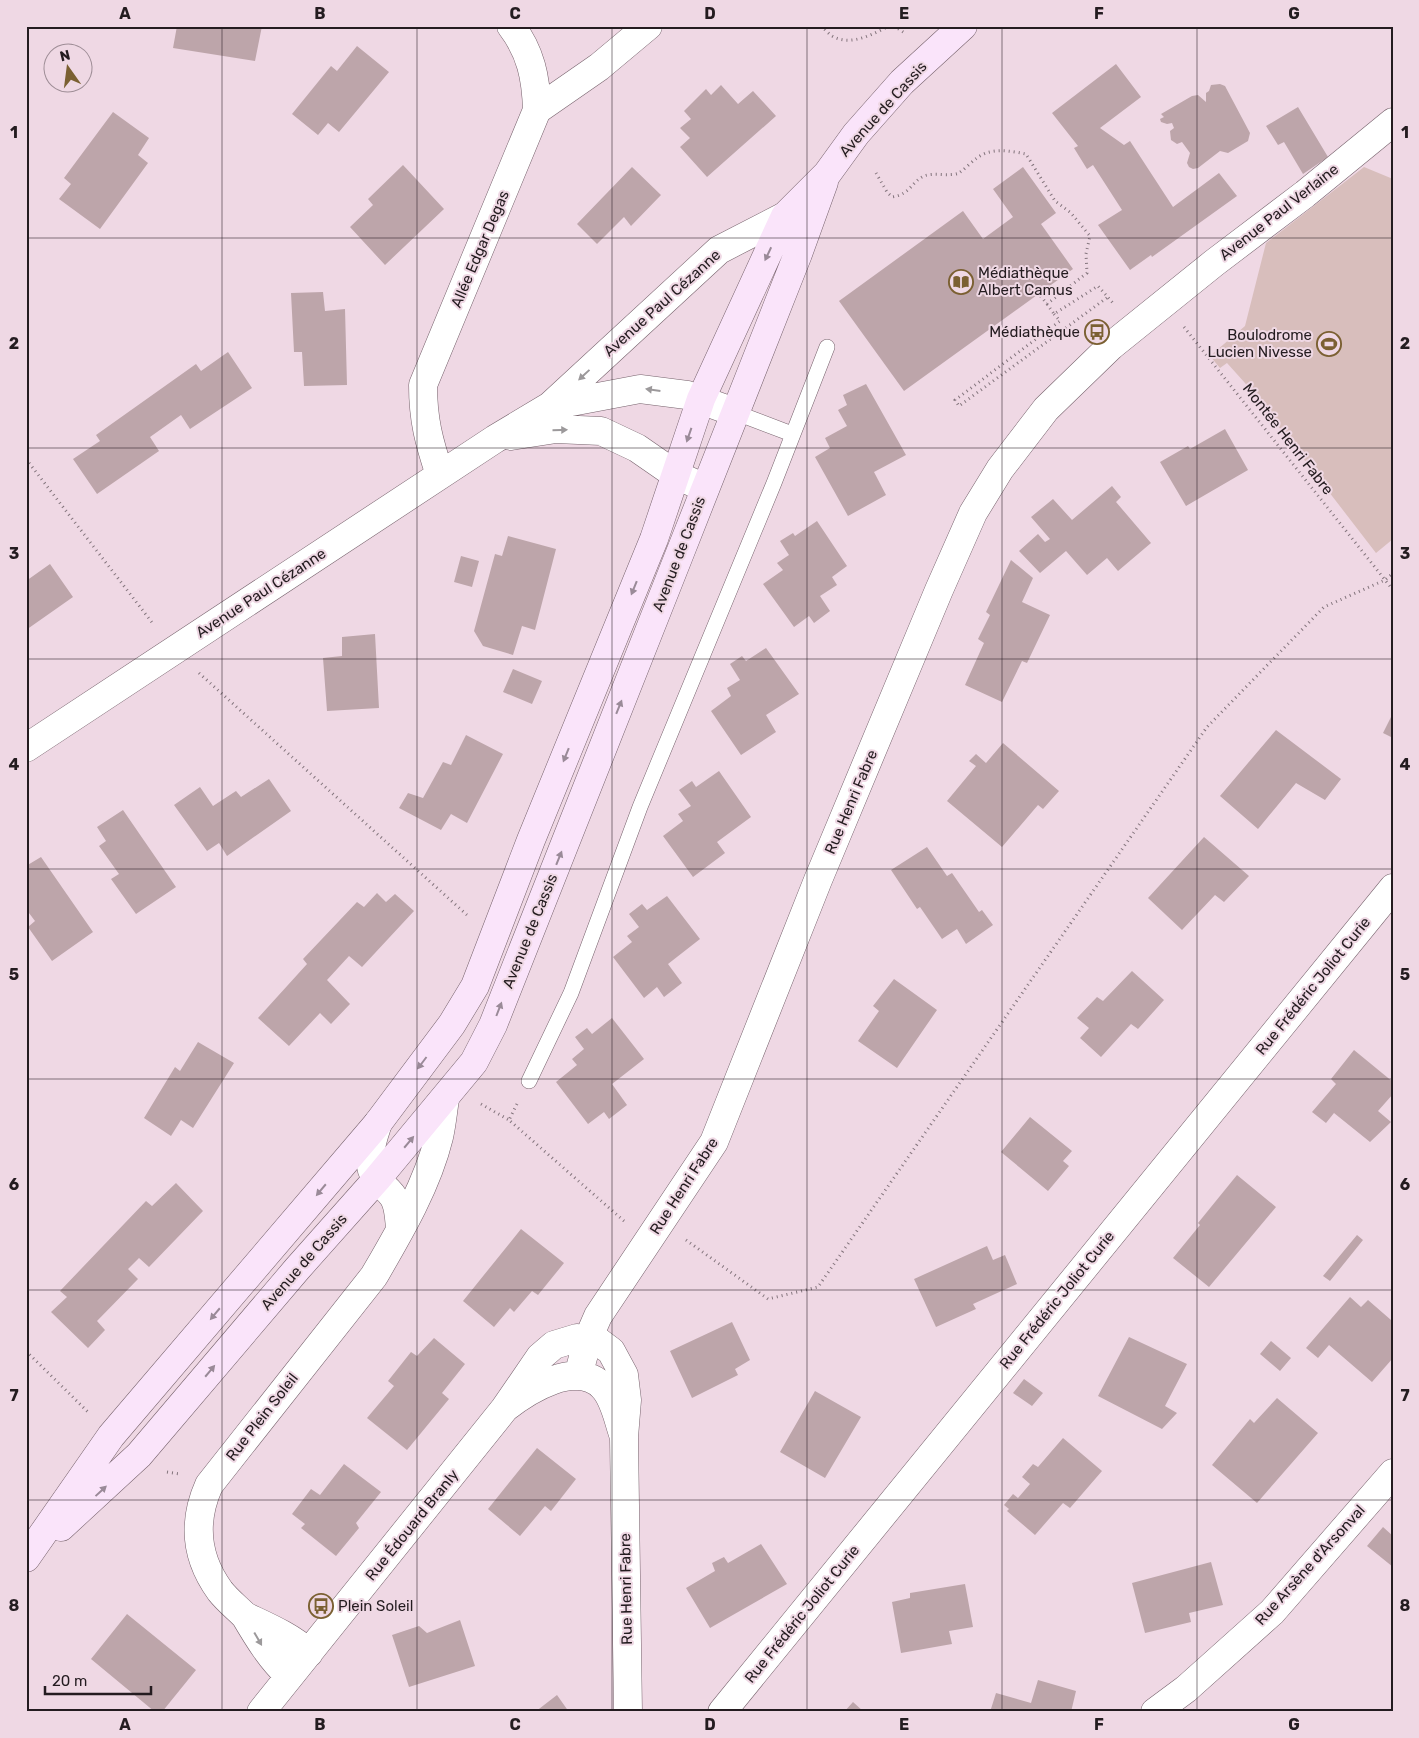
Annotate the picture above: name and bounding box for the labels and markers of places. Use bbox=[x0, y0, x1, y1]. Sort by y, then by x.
place label: Médiathèque Albert Camus bbox=[978, 264, 1073, 299]
library icon: Médiathèque Albert Camus bbox=[948, 269, 974, 295]
bus stop icon: Médiathèque bbox=[1084, 319, 1110, 345]
place label: Médiathèque bbox=[989, 323, 1080, 341]
place label: Boulodrome Lucien Nivesse bbox=[1208, 326, 1312, 361]
sports icon: Boulodrome Lucien Nivesse bbox=[1316, 331, 1342, 357]
bus stop icon: Plein Soleil bbox=[308, 1593, 334, 1619]
place label: Plein Soleil bbox=[338, 1597, 413, 1615]

